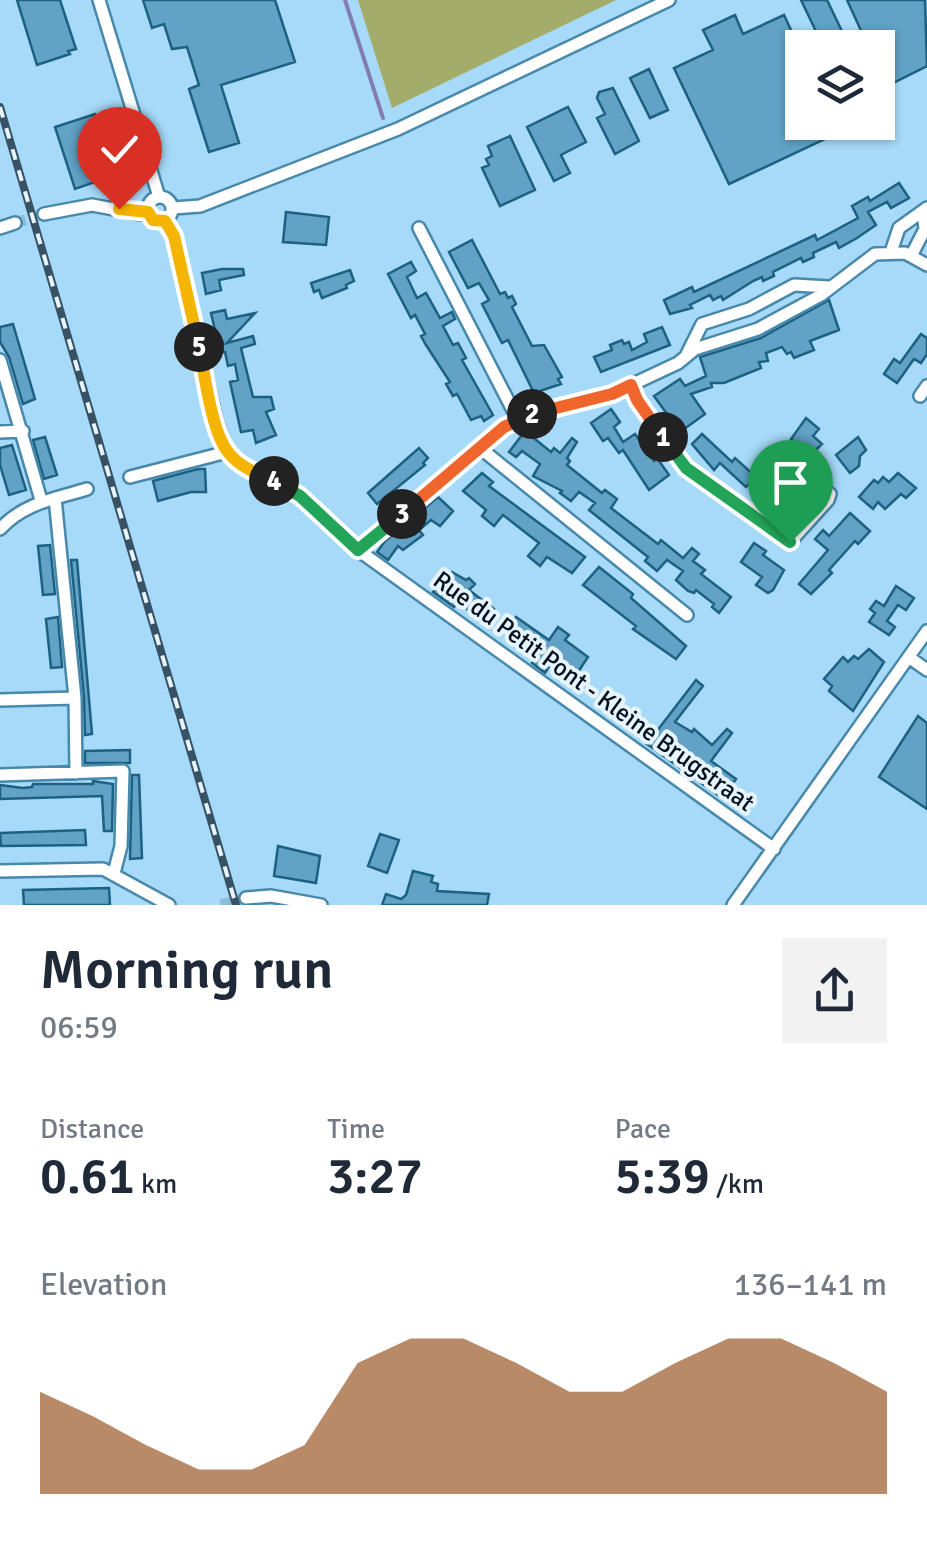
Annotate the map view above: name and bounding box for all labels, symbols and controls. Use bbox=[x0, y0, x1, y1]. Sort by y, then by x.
map controls bbox=[785, 30, 895, 140]
button: layers bbox=[785, 30, 895, 140]
pin bbox=[77, 107, 162, 210]
icon: check bbox=[92, 122, 147, 177]
pin: 5 bbox=[174, 322, 224, 372]
text: 5 bbox=[191, 330, 207, 364]
pin: 2 bbox=[507, 389, 557, 439]
text: 2 bbox=[524, 397, 540, 431]
pin: 1 bbox=[638, 412, 688, 462]
text: 1 bbox=[655, 420, 671, 454]
pin bbox=[748, 440, 833, 543]
icon: arrive bbox=[763, 455, 818, 510]
pin: 4 bbox=[249, 456, 299, 506]
text: 4 bbox=[266, 464, 282, 498]
pin: 3 bbox=[377, 489, 427, 539]
text: 3 bbox=[394, 497, 410, 531]
street label: Rue du Petit Pont - Kleine Brugstraat bbox=[427, 564, 761, 818]
text: Morning run bbox=[40, 936, 333, 1004]
button: share bbox=[782, 938, 887, 1043]
text: 06:59 bbox=[40, 1008, 118, 1047]
text: Distance bbox=[40, 1112, 144, 1146]
text: Time bbox=[327, 1112, 385, 1146]
text: Pace bbox=[615, 1112, 671, 1146]
text: 0.61 bbox=[40, 1146, 135, 1208]
text: 3:27 bbox=[327, 1146, 422, 1208]
text: 5:39 bbox=[615, 1146, 710, 1208]
text: km bbox=[135, 1167, 177, 1201]
text: /km bbox=[710, 1167, 764, 1201]
text: Elevation bbox=[40, 1265, 167, 1304]
text: 136–141 m bbox=[734, 1265, 887, 1304]

